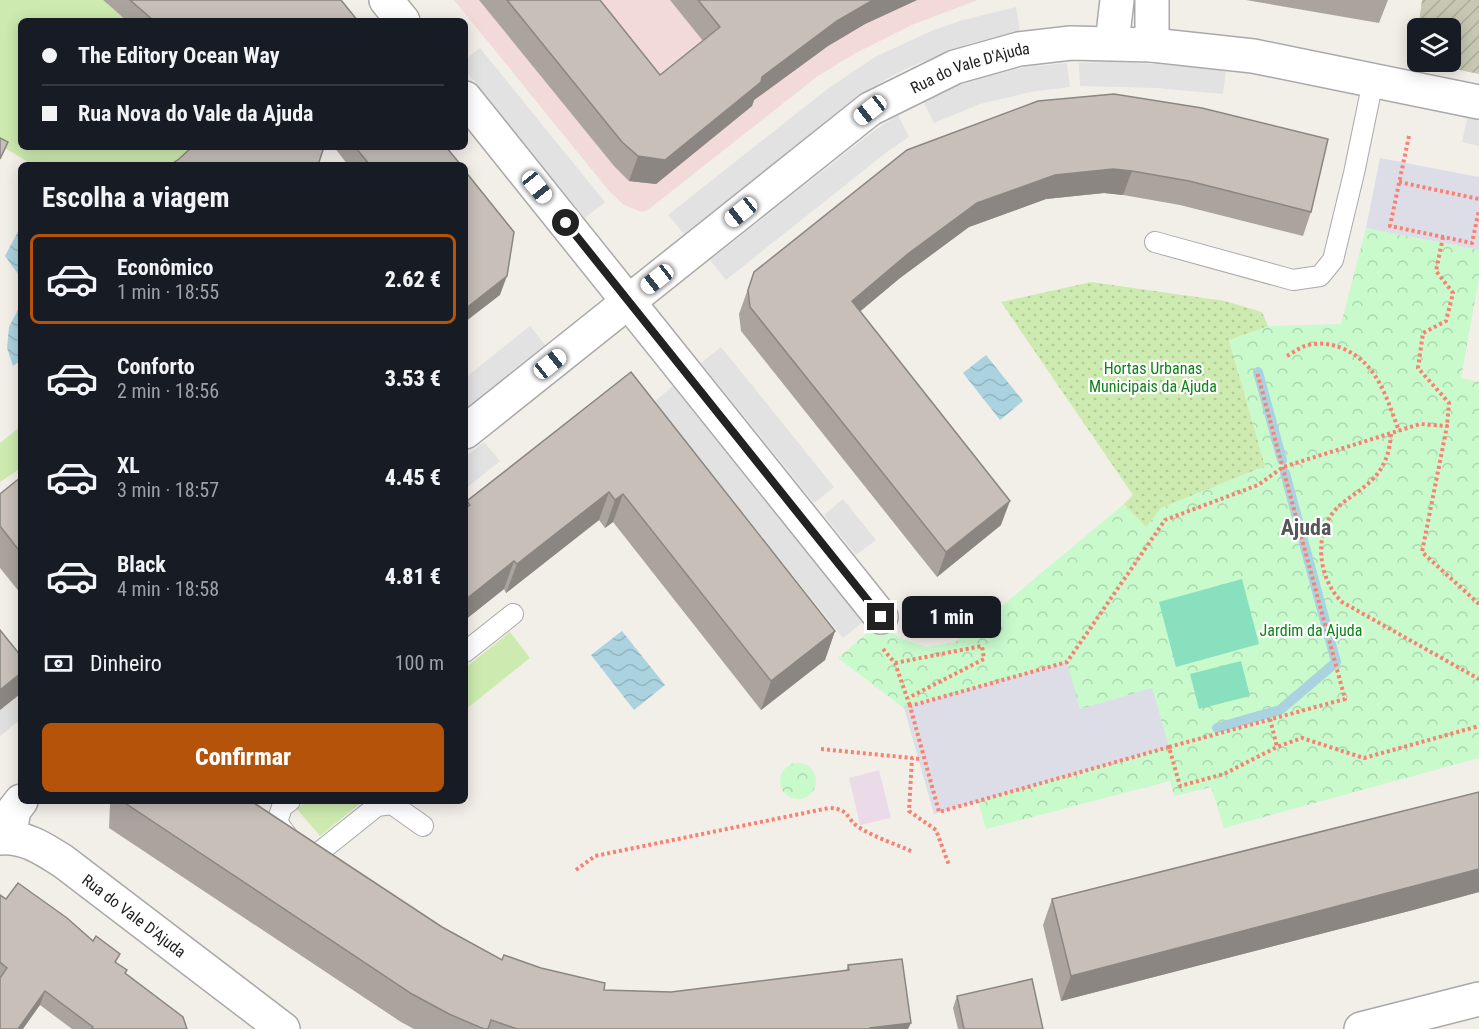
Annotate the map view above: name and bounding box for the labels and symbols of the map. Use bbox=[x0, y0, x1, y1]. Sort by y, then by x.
street label: Rua do Vale D'Ajuda bbox=[907, 39, 1031, 97]
car bbox=[850, 92, 890, 128]
car bbox=[519, 167, 555, 207]
car bbox=[721, 194, 761, 230]
route start bbox=[552, 209, 579, 236]
car bbox=[637, 261, 677, 297]
car bbox=[530, 346, 570, 382]
park label: Hortas Urbanas Municipais da Ajuda bbox=[1089, 359, 1217, 396]
district label: Ajuda bbox=[1281, 515, 1331, 540]
callout: 1 min bbox=[902, 596, 1001, 638]
route end bbox=[867, 603, 894, 630]
park label: Jardim da Ajuda bbox=[1260, 621, 1362, 640]
street label: Rua do Vale D'Ajuda bbox=[78, 870, 190, 962]

